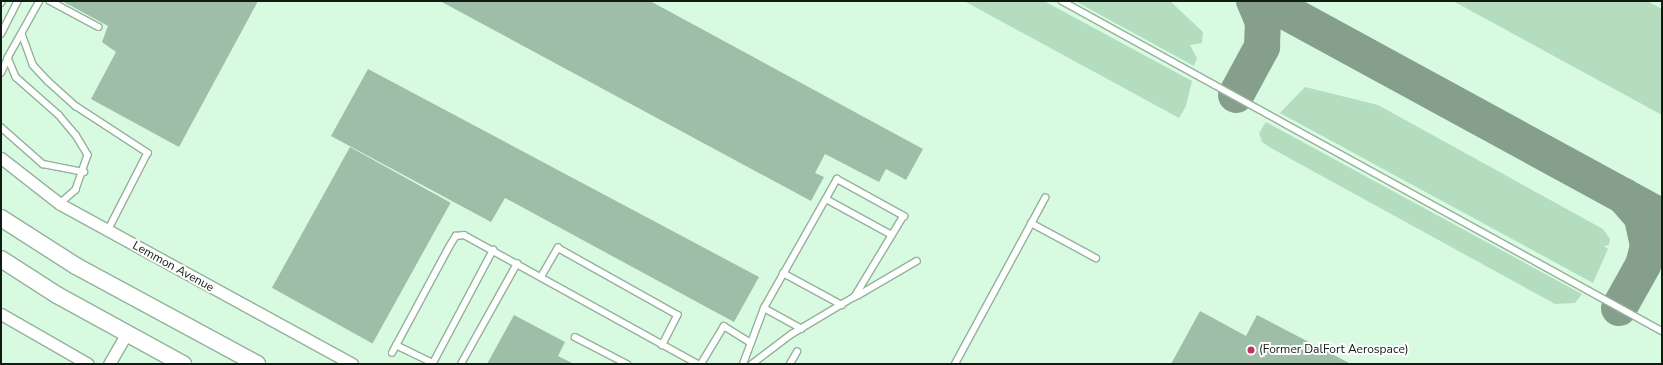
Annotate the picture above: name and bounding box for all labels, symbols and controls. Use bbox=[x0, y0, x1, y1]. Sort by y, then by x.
street label: Lemmon Avenue bbox=[130, 239, 216, 295]
place label: (Former DalFort Aerospace) bbox=[1259, 343, 1408, 357]
marker: (Former DalFort Aerospace) bbox=[1246, 345, 1256, 355]

